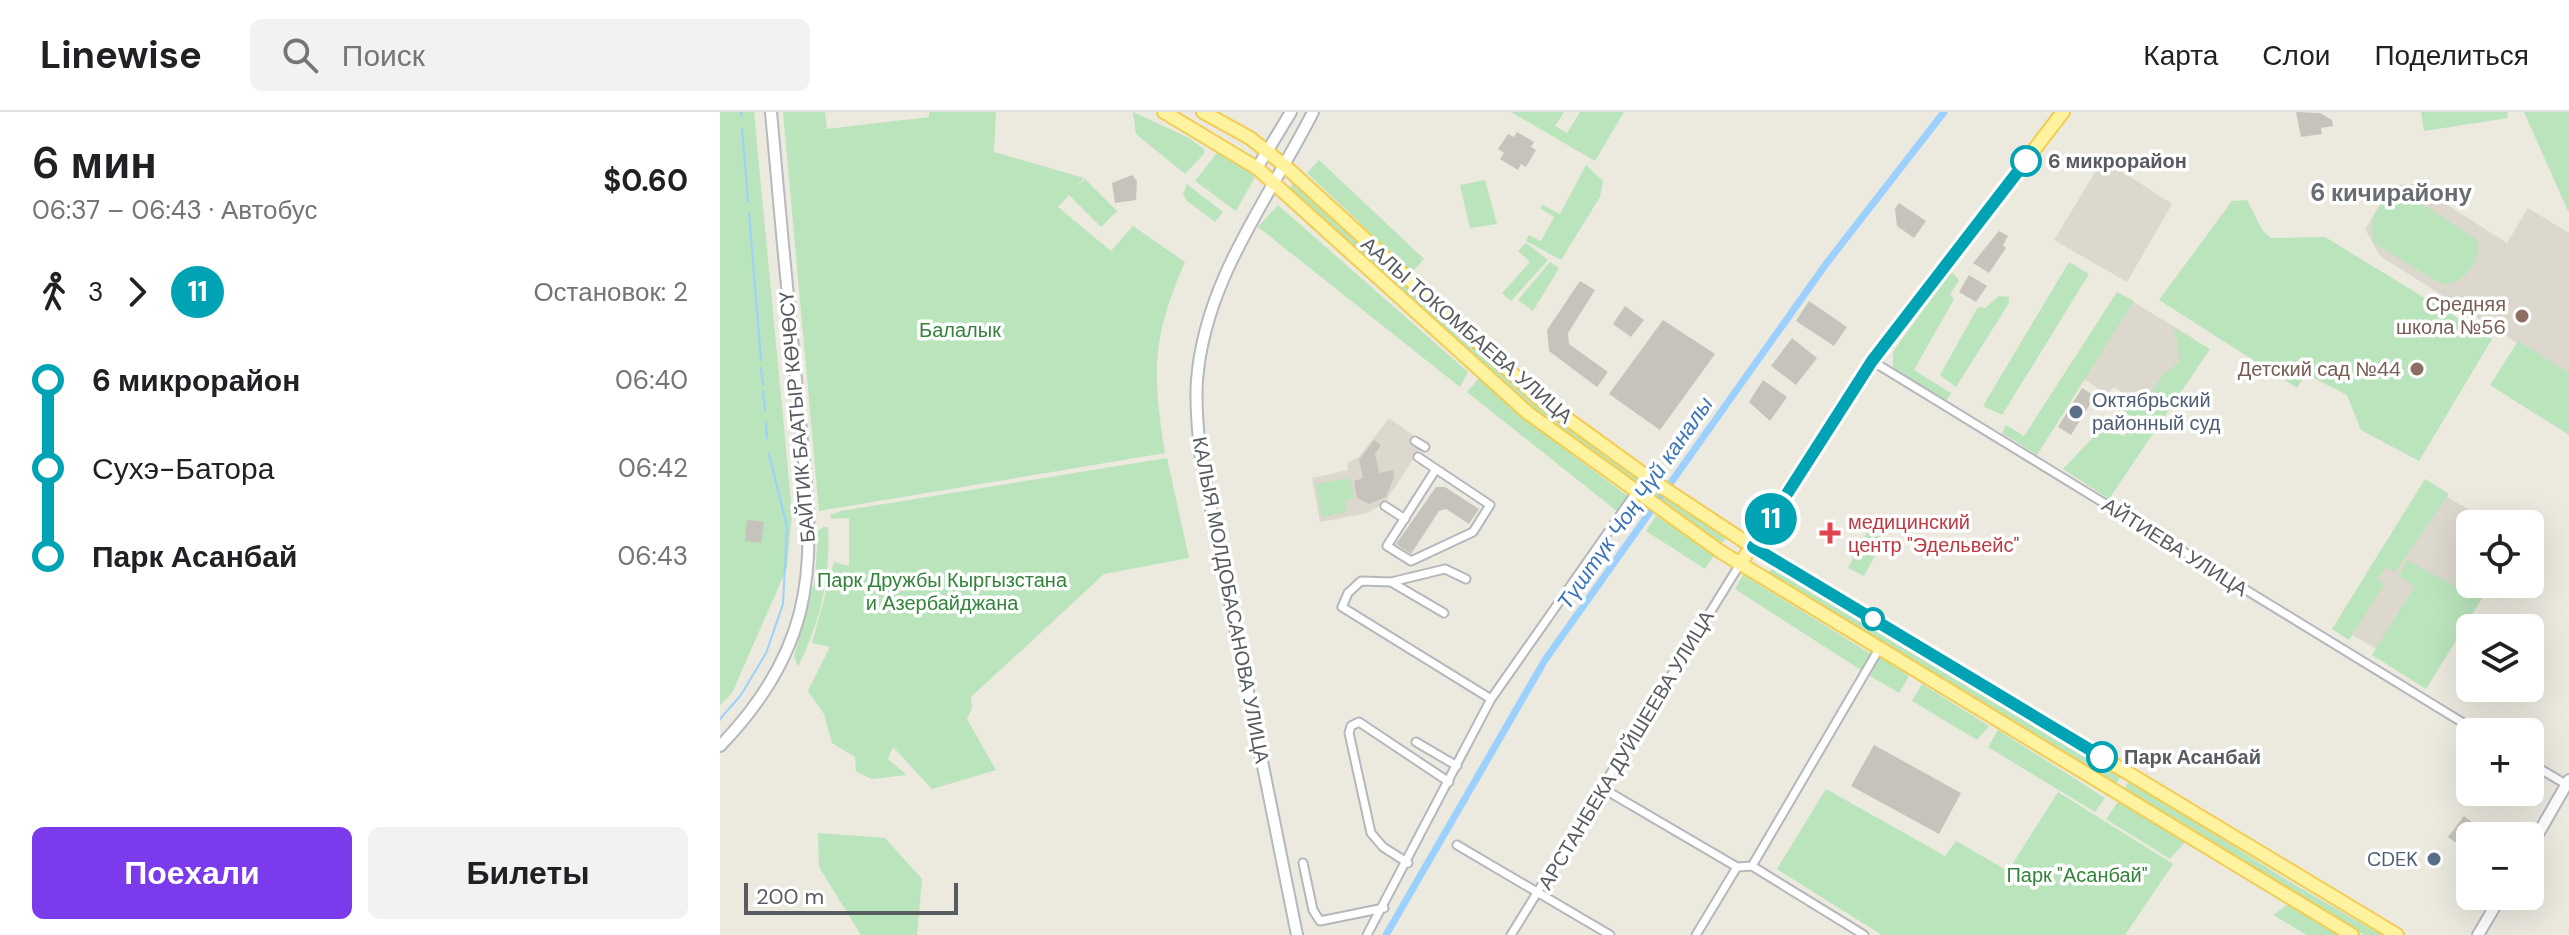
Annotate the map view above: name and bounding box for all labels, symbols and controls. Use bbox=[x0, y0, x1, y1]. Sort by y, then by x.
search box bbox=[250, 19, 810, 91]
text: Linewise bbox=[40, 30, 202, 80]
icon: search bbox=[278, 33, 322, 77]
text: Поиск bbox=[342, 36, 425, 75]
text: Карта bbox=[2143, 37, 2218, 74]
text: Слои bbox=[2262, 37, 2330, 74]
text: Поделиться bbox=[2374, 37, 2529, 74]
text: 6 мин bbox=[32, 134, 157, 192]
marker: 6 микрорайон bbox=[2011, 146, 2041, 176]
place label: 6 микрорайон bbox=[2048, 148, 2187, 174]
text: $0.60 bbox=[603, 161, 688, 200]
district label: 6 кичирайону bbox=[2310, 177, 2472, 208]
text: 06:37 – 06:43 · Автобус bbox=[32, 193, 318, 227]
street label: ААЛЫ ТОКОМБАЕВА УЛИЦА bbox=[1356, 231, 1579, 430]
icon: walk bbox=[32, 270, 76, 314]
icon: forward bbox=[115, 270, 159, 314]
text: 11 bbox=[187, 273, 208, 310]
text: 3 bbox=[88, 275, 103, 309]
text: Остановок: 2 bbox=[533, 275, 688, 309]
street label: БАЙТИК БААТЫР КӨЧӨСҮ bbox=[773, 290, 821, 544]
place label: Средняя школа №56 bbox=[2396, 291, 2506, 340]
marker: Средняя школа №56 bbox=[2513, 307, 2531, 325]
park label: Балалык bbox=[919, 317, 1001, 343]
place label: Детский сад №44 bbox=[2238, 356, 2401, 382]
marker: Детский сад №44 bbox=[2408, 360, 2426, 378]
text: 6 микрорайон bbox=[92, 361, 300, 400]
text: 06:40 bbox=[615, 363, 688, 397]
place label: Октябрьский районный суд bbox=[2092, 387, 2221, 436]
water label: Түштүк Чоң Чүй каналы bbox=[1550, 391, 1720, 615]
marker: Октябрьский районный суд bbox=[2067, 403, 2085, 421]
street label: КАЛЫЯ МОЛДОБАСАНОВА УЛИЦА bbox=[1187, 434, 1276, 766]
text: Сухэ-Батора bbox=[92, 449, 274, 488]
text: 06:42 bbox=[618, 451, 688, 485]
street label: АЙТИЕВА УЛИЦА bbox=[2097, 492, 2253, 603]
line badge: 11 bbox=[1735, 493, 1807, 545]
text: 11 bbox=[1761, 500, 1781, 537]
place label: медицинский центр "Эдельвейс" bbox=[1848, 509, 2019, 558]
map controls bbox=[2456, 510, 2544, 910]
button: locate bbox=[2456, 510, 2544, 598]
marker: медицинский центр "Эдельвейс" bbox=[1819, 522, 1841, 544]
text: Парк Асанбай bbox=[92, 537, 297, 576]
text: 06:43 bbox=[617, 539, 688, 573]
park label: Парк Дружбы Кыргызстана и Азербайджана bbox=[817, 567, 1068, 616]
street label: АРСТАНБЕКА ДУЙШЕЕВА УЛИЦА bbox=[1532, 605, 1720, 894]
unlabelled marker bbox=[1862, 608, 1884, 630]
button: layers bbox=[2456, 614, 2544, 702]
button: + bbox=[2456, 718, 2544, 806]
marker: Парк Асанбай bbox=[2087, 742, 2117, 772]
place label: Парк Асанбай bbox=[2124, 744, 2261, 770]
button: − bbox=[2456, 822, 2544, 910]
button: Поехали bbox=[32, 827, 352, 919]
button: Билеты bbox=[368, 827, 688, 919]
place label: CDEK bbox=[2367, 846, 2418, 872]
marker: CDEK bbox=[2425, 850, 2443, 868]
park label: Парк "Асанбай" bbox=[2006, 862, 2148, 888]
scale bar bbox=[744, 879, 958, 915]
text: 200 m bbox=[756, 882, 824, 911]

